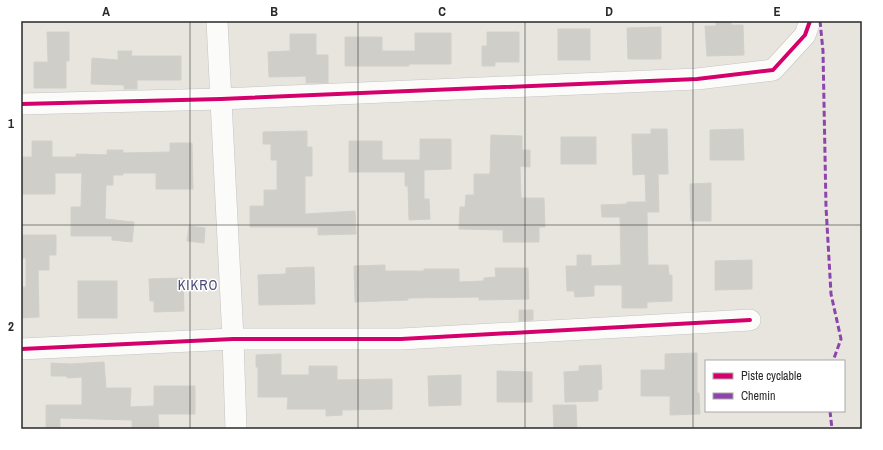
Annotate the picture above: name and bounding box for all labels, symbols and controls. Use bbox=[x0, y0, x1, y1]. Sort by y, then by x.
text: A bbox=[102, 3, 110, 20]
text: B bbox=[270, 3, 278, 20]
text: C bbox=[438, 3, 446, 20]
text: D bbox=[605, 3, 613, 20]
text: E bbox=[773, 3, 781, 20]
text: 1 bbox=[8, 115, 14, 132]
district label: KIKRO bbox=[178, 276, 218, 294]
text: 2 bbox=[8, 318, 14, 335]
legend bbox=[705, 360, 845, 412]
text: Piste cyclable bbox=[741, 368, 802, 384]
text: Chemin bbox=[741, 388, 775, 404]

